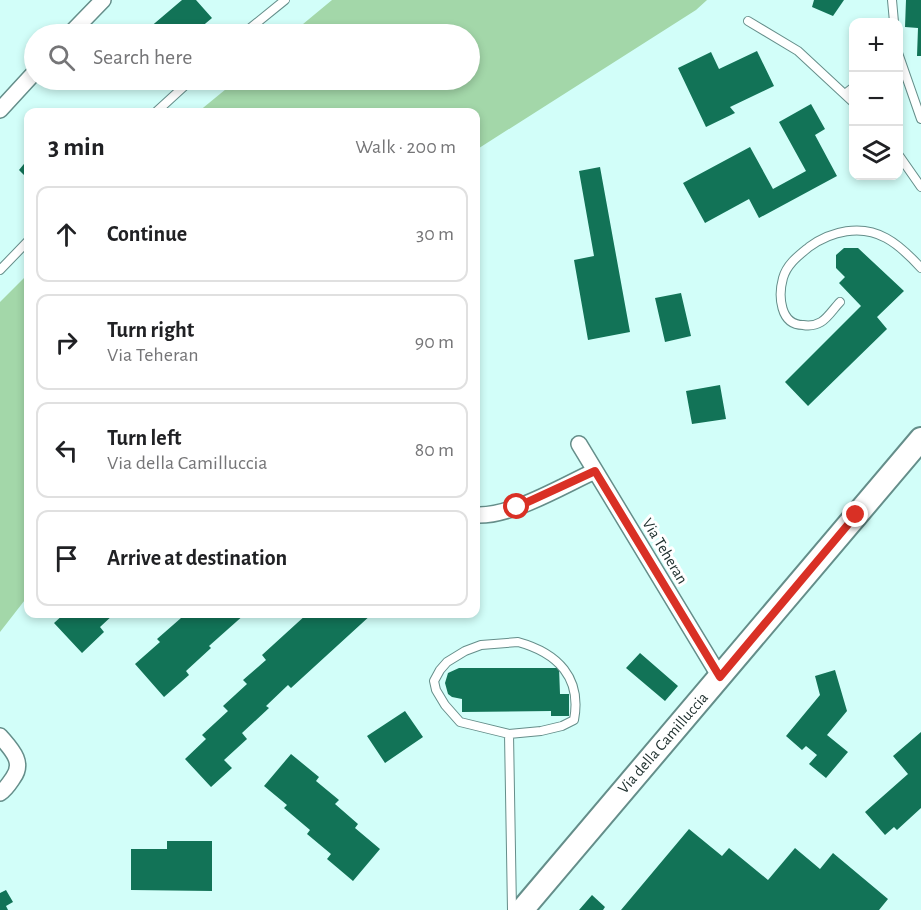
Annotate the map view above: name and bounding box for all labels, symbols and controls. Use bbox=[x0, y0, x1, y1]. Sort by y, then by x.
map controls bbox=[849, 18, 903, 180]
button: + bbox=[849, 18, 903, 72]
search box bbox=[24, 24, 480, 90]
icon: search bbox=[45, 41, 78, 74]
text: Search here bbox=[93, 46, 192, 68]
button: − bbox=[849, 72, 903, 126]
button: layers bbox=[849, 126, 903, 180]
text: 3 min bbox=[48, 134, 105, 160]
text: Walk · 200 m bbox=[355, 137, 456, 157]
icon: ahead bbox=[50, 218, 83, 251]
text: Continue bbox=[107, 223, 187, 245]
text: 30 m bbox=[416, 224, 454, 244]
text: Turn right bbox=[107, 319, 194, 341]
icon: right bbox=[50, 326, 83, 359]
text: 90 m bbox=[415, 332, 454, 352]
text: Via Teheran bbox=[107, 345, 199, 365]
text: Turn left bbox=[107, 427, 181, 449]
icon: left bbox=[50, 434, 83, 467]
text: 80 m bbox=[415, 440, 454, 460]
text: Via della Camilluccia bbox=[107, 453, 267, 473]
route start bbox=[503, 493, 529, 519]
route end bbox=[842, 501, 868, 527]
street label: Via Teheran bbox=[639, 515, 691, 587]
icon: arrive bbox=[50, 542, 83, 575]
text: Arrive at destination bbox=[107, 547, 287, 569]
street label: Via della Camilluccia bbox=[615, 689, 711, 797]

